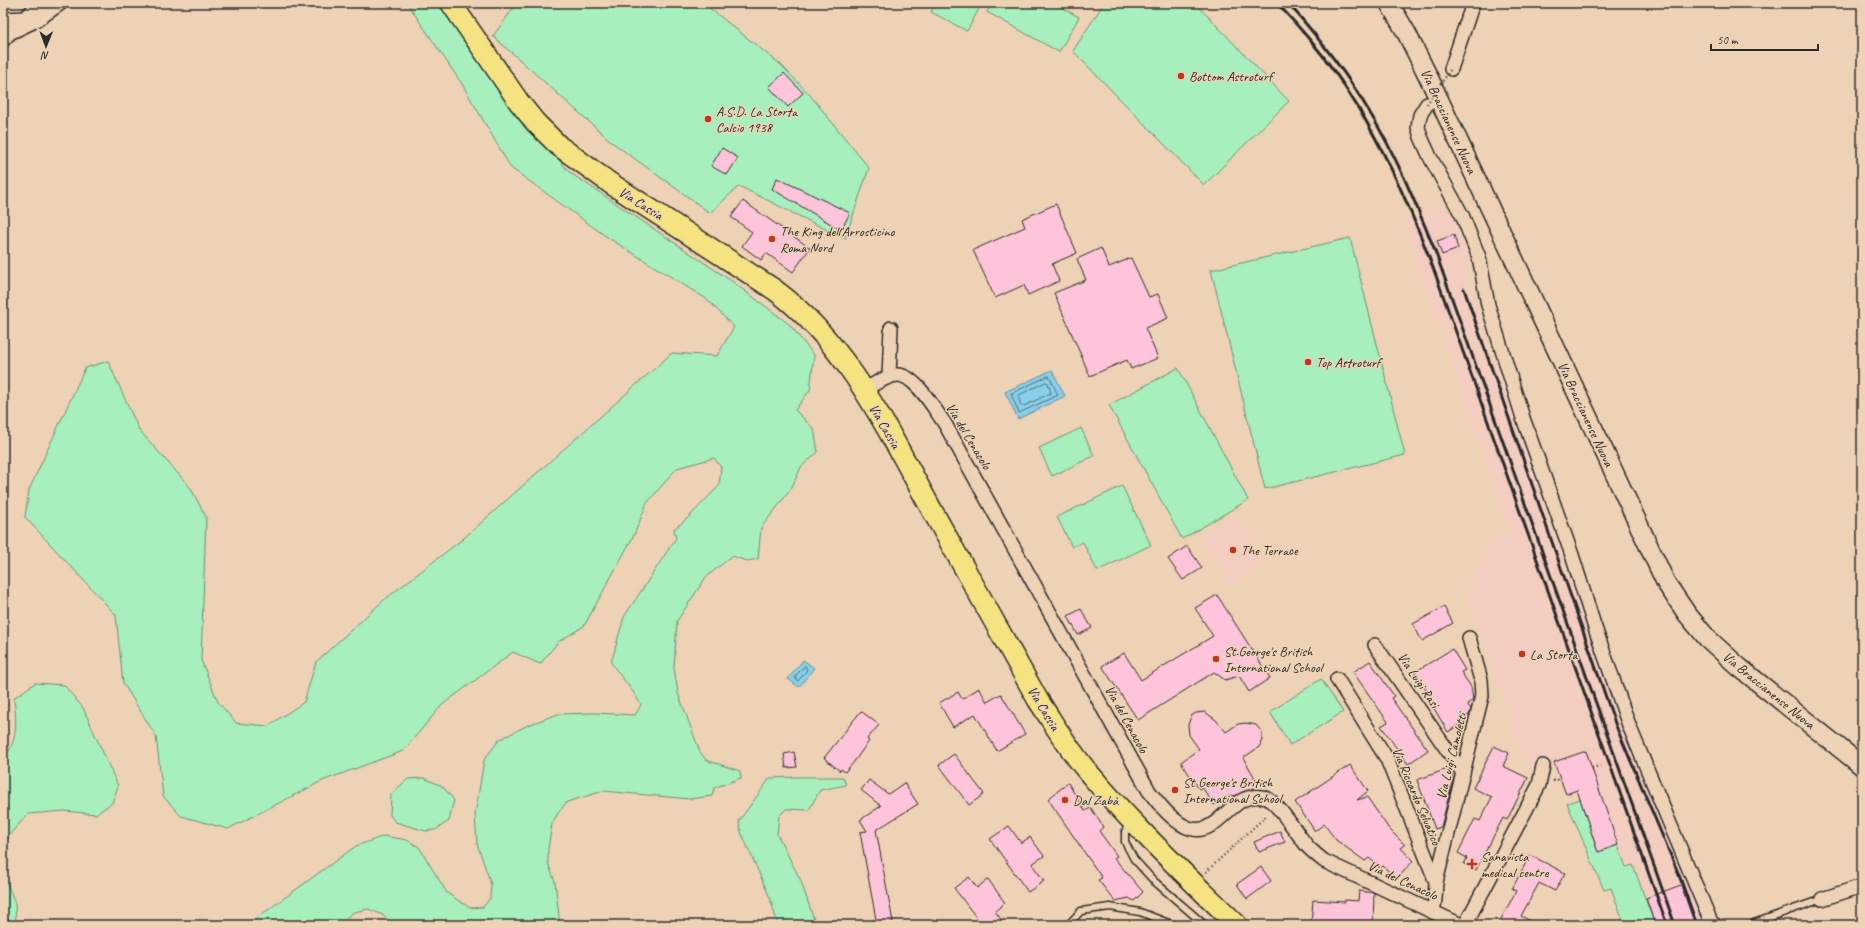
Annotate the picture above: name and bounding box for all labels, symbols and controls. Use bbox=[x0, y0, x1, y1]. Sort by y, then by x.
north arrow bbox=[26, 26, 66, 66]
scale bar bbox=[1711, 26, 1818, 52]
text: 50 m bbox=[1717, 32, 1739, 48]
text: N bbox=[40, 49, 49, 63]
street label: Via Braccianense Nuova bbox=[1417, 66, 1481, 177]
place label: Bottom Astroturf bbox=[1189, 68, 1276, 85]
marker: Bottom Astroturf bbox=[1176, 71, 1186, 81]
place label: A.S.D. La Storta Calcio 1938 bbox=[716, 103, 798, 136]
marker: A.S.D. La Storta Calcio 1938 bbox=[703, 114, 713, 124]
street label: Via Cassia bbox=[616, 183, 667, 224]
place label: The King dell'Arrosticino Roma Nord bbox=[780, 223, 896, 256]
marker: The King dell'Arrosticino Roma Nord bbox=[767, 234, 777, 244]
place label: Top Astroturf bbox=[1316, 354, 1383, 371]
marker: Top Astroturf bbox=[1303, 357, 1313, 367]
street label: Via Braccianense Nuova bbox=[1554, 359, 1618, 470]
street label: Via del Cenacolo bbox=[942, 400, 996, 474]
street label: Via Cassia bbox=[865, 401, 905, 453]
place label: The Terrace bbox=[1241, 542, 1299, 559]
marker: The Terrace bbox=[1228, 545, 1238, 555]
place label: St.George's British International School bbox=[1224, 643, 1325, 676]
place label: La Storta bbox=[1530, 646, 1579, 663]
street label: Via Braccianense Nuova bbox=[1719, 648, 1819, 733]
street label: Via Luigi Rasi bbox=[1394, 649, 1445, 713]
marker: La Storta bbox=[1517, 649, 1527, 659]
marker: St.George's British International School bbox=[1211, 654, 1221, 664]
street label: Via Cassia bbox=[1024, 683, 1064, 735]
street label: Via del Cenacolo bbox=[1101, 683, 1153, 757]
street label: Via Luigi Camoletti bbox=[1433, 709, 1471, 801]
street label: Via Riccardo Selvatico bbox=[1388, 745, 1445, 849]
place label: St George's British International School bbox=[1183, 774, 1284, 807]
marker: St George's British International School bbox=[1170, 785, 1180, 795]
place label: Dal Zabà bbox=[1073, 792, 1119, 809]
marker: Dal Zabà bbox=[1060, 795, 1070, 805]
place label: Sanavista medical centre bbox=[1481, 848, 1550, 881]
street label: Via del Cenacolo bbox=[1365, 857, 1441, 904]
marker: Sanavista medical centre bbox=[1466, 858, 1478, 870]

